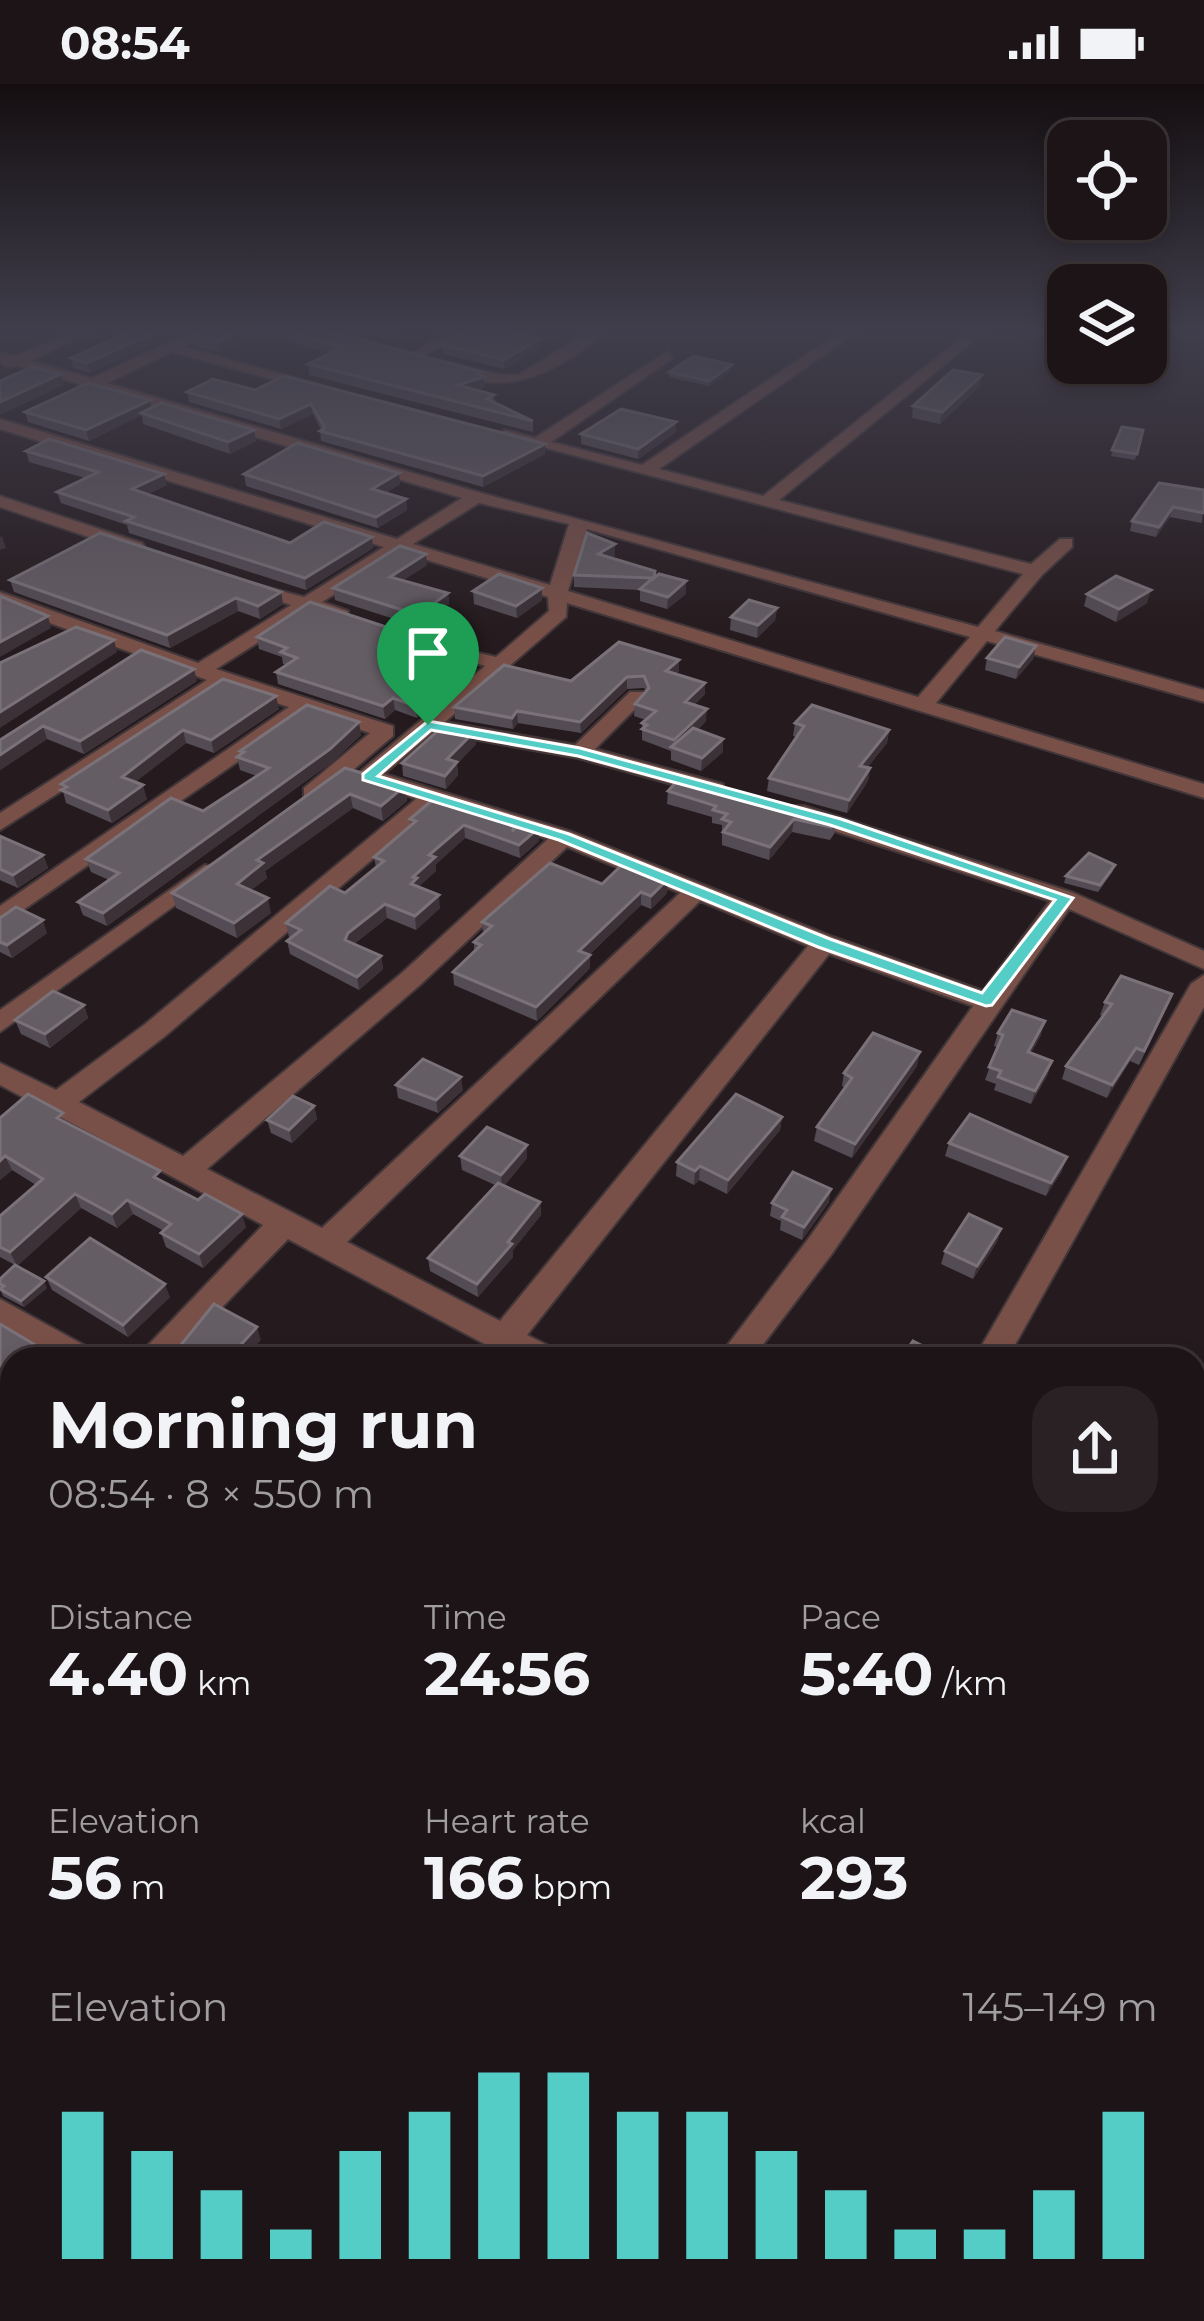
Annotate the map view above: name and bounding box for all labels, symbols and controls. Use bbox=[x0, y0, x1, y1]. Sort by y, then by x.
text: 08:54 bbox=[60, 15, 190, 70]
map controls bbox=[1047, 120, 1167, 384]
button: locate bbox=[1047, 120, 1167, 240]
button: layers bbox=[1047, 264, 1167, 384]
pin bbox=[377, 602, 479, 725]
icon: arrive bbox=[395, 620, 461, 686]
text: Morning run bbox=[48, 1384, 478, 1465]
button: share bbox=[1032, 1386, 1158, 1512]
text: 08:54 · 8 × 550 m bbox=[48, 1470, 374, 1518]
text: Distance bbox=[48, 1597, 193, 1637]
text: Time bbox=[424, 1597, 507, 1637]
text: Pace bbox=[800, 1597, 881, 1637]
text: 4.40 bbox=[48, 1637, 188, 1710]
text: 24:56 bbox=[424, 1637, 590, 1710]
text: 5:40 bbox=[800, 1637, 934, 1710]
text: km bbox=[188, 1663, 251, 1703]
text: /km bbox=[934, 1663, 1008, 1703]
text: Elevation bbox=[48, 1801, 201, 1841]
text: Heart rate bbox=[424, 1801, 590, 1841]
text: kcal bbox=[800, 1801, 866, 1841]
text: 56 bbox=[48, 1841, 122, 1914]
text: 166 bbox=[424, 1841, 524, 1914]
text: 293 bbox=[800, 1841, 909, 1914]
text: m bbox=[122, 1867, 166, 1907]
text: bpm bbox=[524, 1867, 612, 1907]
text: Elevation bbox=[48, 1983, 228, 2031]
text: 145–149 m bbox=[962, 1983, 1158, 2031]

